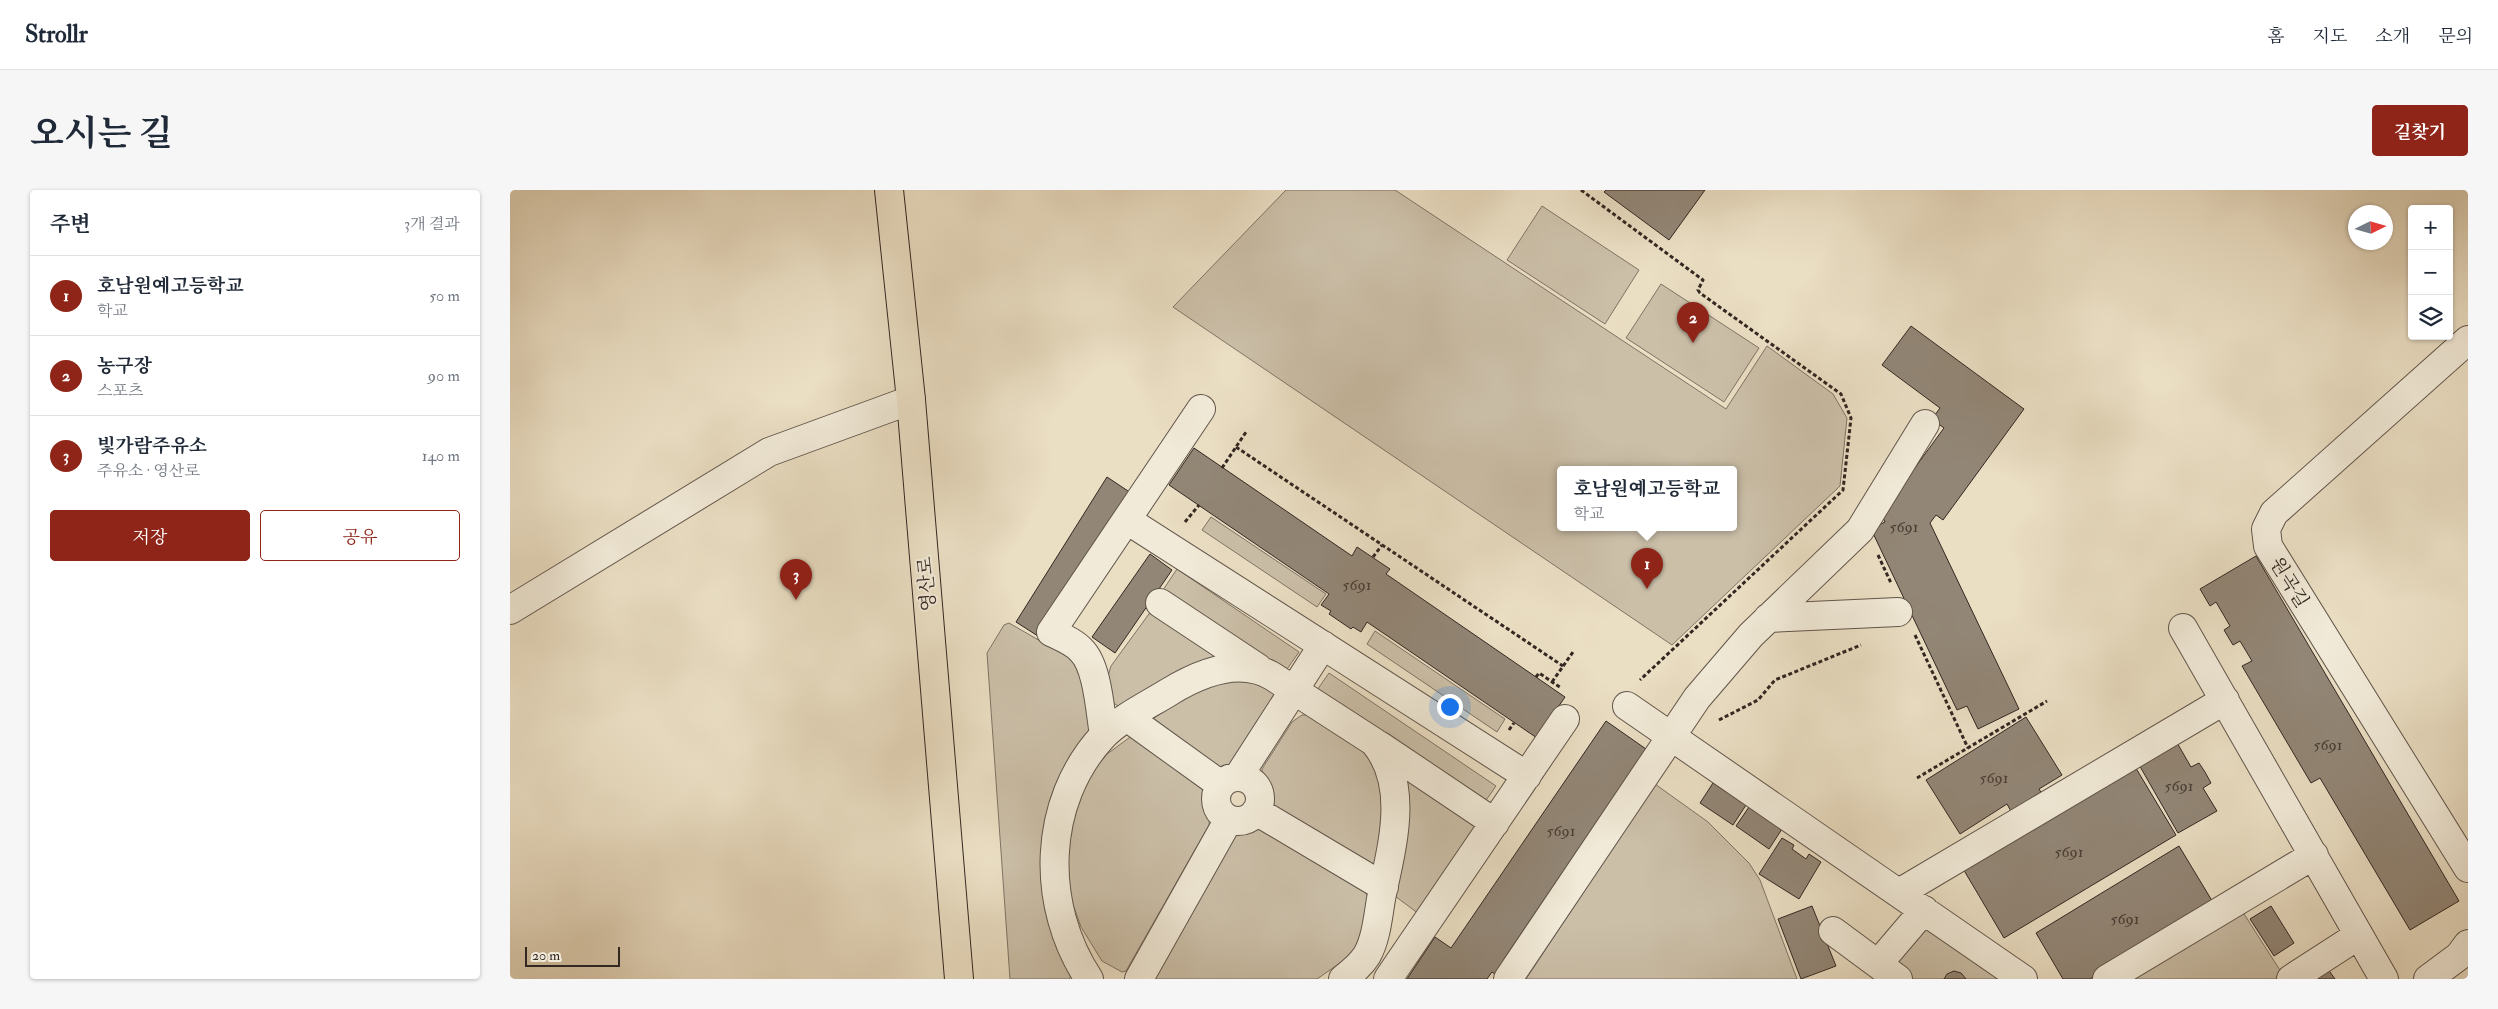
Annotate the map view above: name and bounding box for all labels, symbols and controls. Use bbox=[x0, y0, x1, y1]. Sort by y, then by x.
text: Strollr bbox=[25, 19, 88, 50]
text: 홈 bbox=[2267, 25, 2285, 48]
text: 지도 bbox=[2313, 25, 2347, 48]
text: 소개 bbox=[2375, 25, 2410, 48]
text: 문의 bbox=[2438, 25, 2473, 48]
button: 길찾기 bbox=[2372, 105, 2468, 156]
text: 오시는 길 bbox=[30, 112, 173, 156]
north arrow bbox=[2348, 205, 2393, 250]
map controls bbox=[2408, 205, 2453, 340]
button: + bbox=[2408, 205, 2453, 250]
text: 주변 bbox=[50, 211, 91, 238]
text: 3개 결과 bbox=[404, 214, 460, 234]
button: − bbox=[2408, 250, 2453, 295]
text: 호남원예고등학교 bbox=[97, 274, 244, 298]
text: 1 bbox=[63, 286, 69, 306]
text: 50 m bbox=[429, 286, 460, 306]
button: layers bbox=[2408, 295, 2453, 340]
text: 학교 bbox=[97, 301, 128, 321]
pin: 2 bbox=[1677, 302, 1709, 343]
text: 농구장 bbox=[97, 354, 152, 378]
text: 2 bbox=[62, 366, 70, 386]
text: 90 m bbox=[428, 366, 460, 386]
text: 스포츠 bbox=[97, 381, 143, 401]
text: 빛가람주유소 bbox=[97, 434, 207, 458]
text: 3 bbox=[63, 446, 69, 466]
text: 140 m bbox=[422, 446, 460, 466]
text: 주유소 · 영산로 bbox=[97, 461, 200, 481]
popup bbox=[1557, 466, 1737, 531]
text: 호남원예고등학교 bbox=[1574, 477, 1720, 501]
text: 학교 bbox=[1574, 504, 1605, 524]
button: 저장 bbox=[50, 510, 250, 561]
button: 공유 bbox=[260, 510, 460, 561]
house number: 5691 bbox=[1890, 517, 1918, 537]
pin: 1 bbox=[1631, 548, 1663, 589]
street label: 원곡길 bbox=[2264, 553, 2314, 612]
street label: 영산로 bbox=[913, 555, 941, 612]
pin: 3 bbox=[780, 559, 812, 600]
house number: 5691 bbox=[1343, 575, 1371, 595]
your location bbox=[1437, 694, 1463, 720]
house number: 5691 bbox=[2314, 735, 2342, 755]
house number: 5691 bbox=[1980, 768, 2008, 788]
house number: 5691 bbox=[2165, 776, 2193, 796]
house number: 5691 bbox=[1547, 821, 1575, 841]
house number: 5691 bbox=[2055, 842, 2083, 862]
house number: 5691 bbox=[2111, 909, 2139, 929]
scale bar bbox=[525, 944, 620, 967]
text: 20 m bbox=[532, 947, 560, 964]

